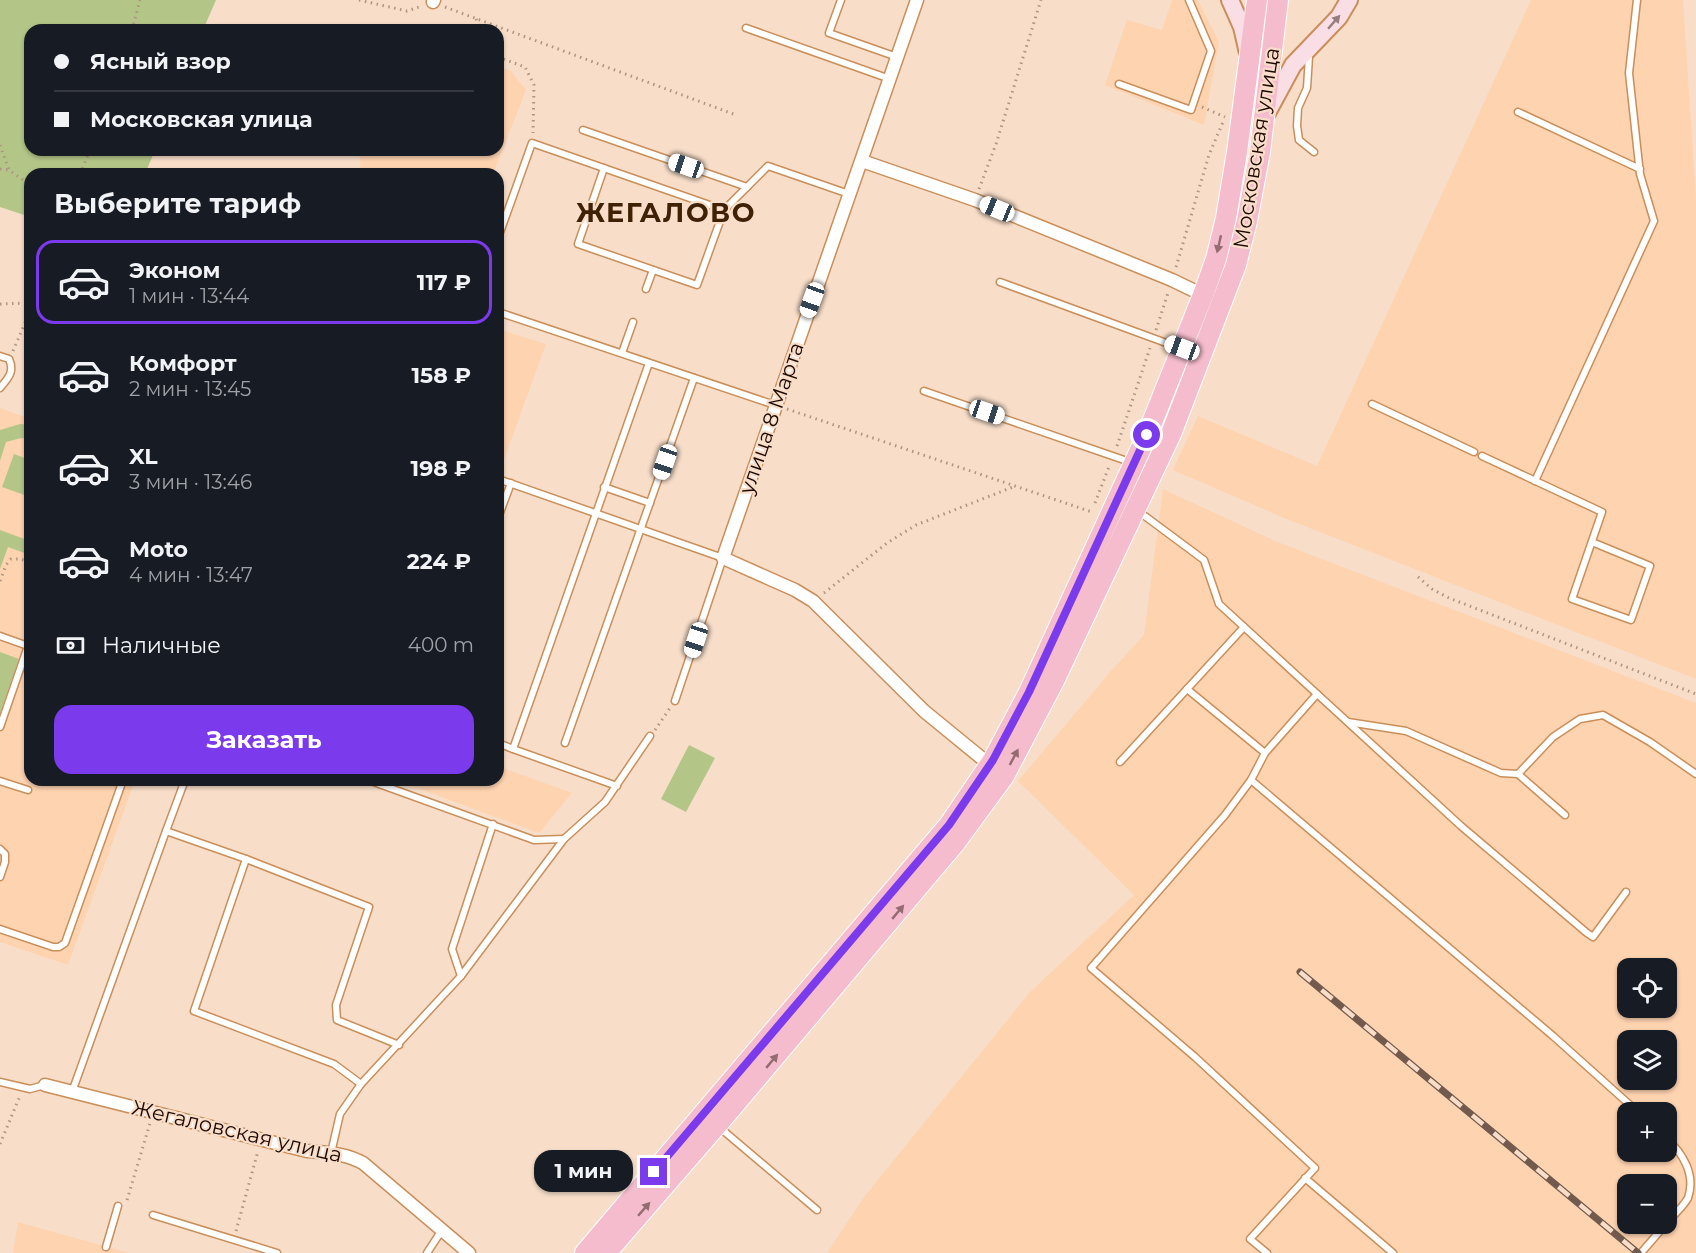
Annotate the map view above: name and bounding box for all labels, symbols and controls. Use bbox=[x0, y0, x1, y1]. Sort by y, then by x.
one-way arrow bbox=[1327, 15, 1340, 30]
street label: Московская улица bbox=[1228, 46, 1284, 250]
text: Ясный взор bbox=[90, 48, 231, 75]
text: Московская улица bbox=[90, 106, 312, 133]
car bbox=[666, 152, 706, 180]
text: Выберите тариф bbox=[54, 187, 301, 220]
car bbox=[977, 194, 1017, 224]
district label: ЖЕГАЛОВО bbox=[576, 196, 756, 229]
one-way arrow bbox=[1214, 235, 1224, 254]
icon: car bbox=[57, 255, 111, 309]
text: Эконом bbox=[129, 257, 220, 284]
text: 117 ₽ bbox=[417, 269, 471, 296]
car bbox=[797, 280, 827, 320]
text: 1 мин · 13:44 bbox=[129, 284, 249, 308]
car bbox=[1162, 333, 1202, 363]
street label: улица 8 Марта bbox=[733, 339, 809, 498]
icon: car bbox=[57, 348, 111, 402]
text: Комфорт bbox=[129, 350, 237, 377]
text: 158 ₽ bbox=[411, 362, 471, 389]
text: 2 мин · 13:45 bbox=[129, 377, 251, 401]
car bbox=[967, 398, 1007, 426]
route start bbox=[1133, 421, 1160, 448]
icon: car bbox=[57, 441, 111, 495]
car bbox=[651, 442, 679, 482]
text: XL bbox=[129, 443, 158, 470]
text: 198 ₽ bbox=[411, 455, 471, 482]
text: 3 мин · 13:46 bbox=[129, 470, 252, 494]
icon: car bbox=[57, 534, 111, 588]
text: Moto bbox=[129, 536, 188, 563]
text: 224 ₽ bbox=[407, 548, 471, 575]
text: 4 мин · 13:47 bbox=[129, 563, 253, 587]
car bbox=[682, 620, 710, 660]
icon: cash bbox=[54, 629, 87, 662]
text: Наличные bbox=[102, 632, 221, 659]
text: 400 m bbox=[408, 633, 474, 657]
button: Заказать bbox=[54, 705, 474, 774]
one-way arrow bbox=[1009, 748, 1019, 765]
one-way arrow bbox=[891, 904, 904, 920]
map controls bbox=[1617, 958, 1677, 1234]
button: locate bbox=[1617, 958, 1677, 1018]
button: layers bbox=[1617, 1030, 1677, 1090]
one-way arrow bbox=[765, 1053, 778, 1069]
street label: Жегаловская улица bbox=[129, 1095, 345, 1167]
button: + bbox=[1617, 1102, 1677, 1162]
callout: 1 мин bbox=[534, 1151, 633, 1193]
route end bbox=[640, 1158, 667, 1185]
text: 1 мин bbox=[555, 1159, 612, 1183]
button: − bbox=[1617, 1174, 1677, 1234]
one-way arrow bbox=[637, 1202, 650, 1217]

